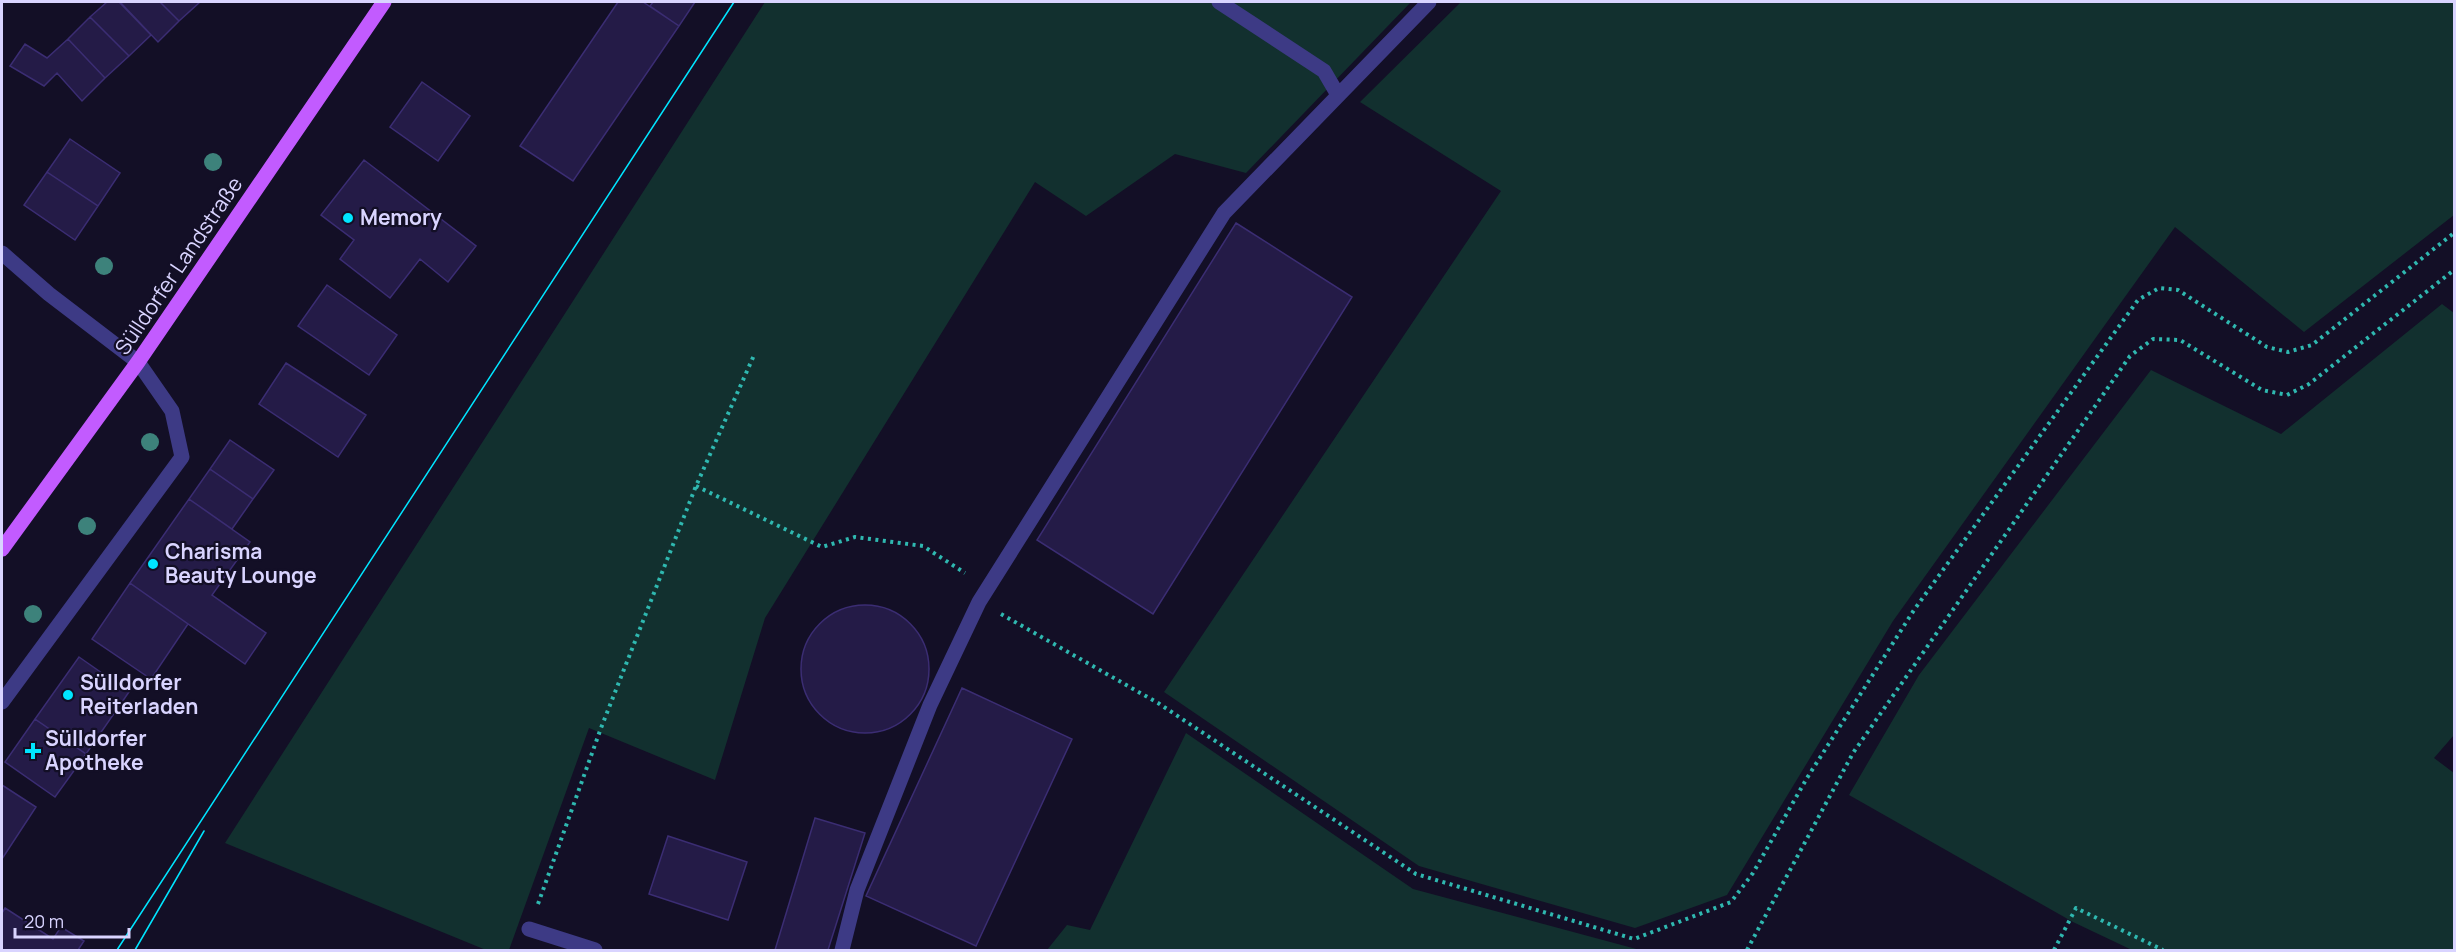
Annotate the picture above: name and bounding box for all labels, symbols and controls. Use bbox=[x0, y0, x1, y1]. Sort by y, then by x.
street label: Sülldorfer Landstraße bbox=[108, 171, 248, 360]
place label: Memory bbox=[360, 203, 442, 231]
marker: Memory bbox=[341, 211, 355, 225]
place label: Charisma Beauty Lounge bbox=[165, 537, 317, 589]
marker: Charisma Beauty Lounge bbox=[146, 557, 160, 571]
place label: Sülldorfer Reiterladen bbox=[80, 668, 198, 720]
marker: Sülldorfer Reiterladen bbox=[61, 688, 75, 702]
place label: Sülldorfer Apotheke bbox=[45, 724, 147, 776]
marker: Sülldorfer Apotheke bbox=[26, 744, 40, 758]
scale bar bbox=[15, 901, 129, 939]
text: 20 m bbox=[24, 909, 64, 933]

